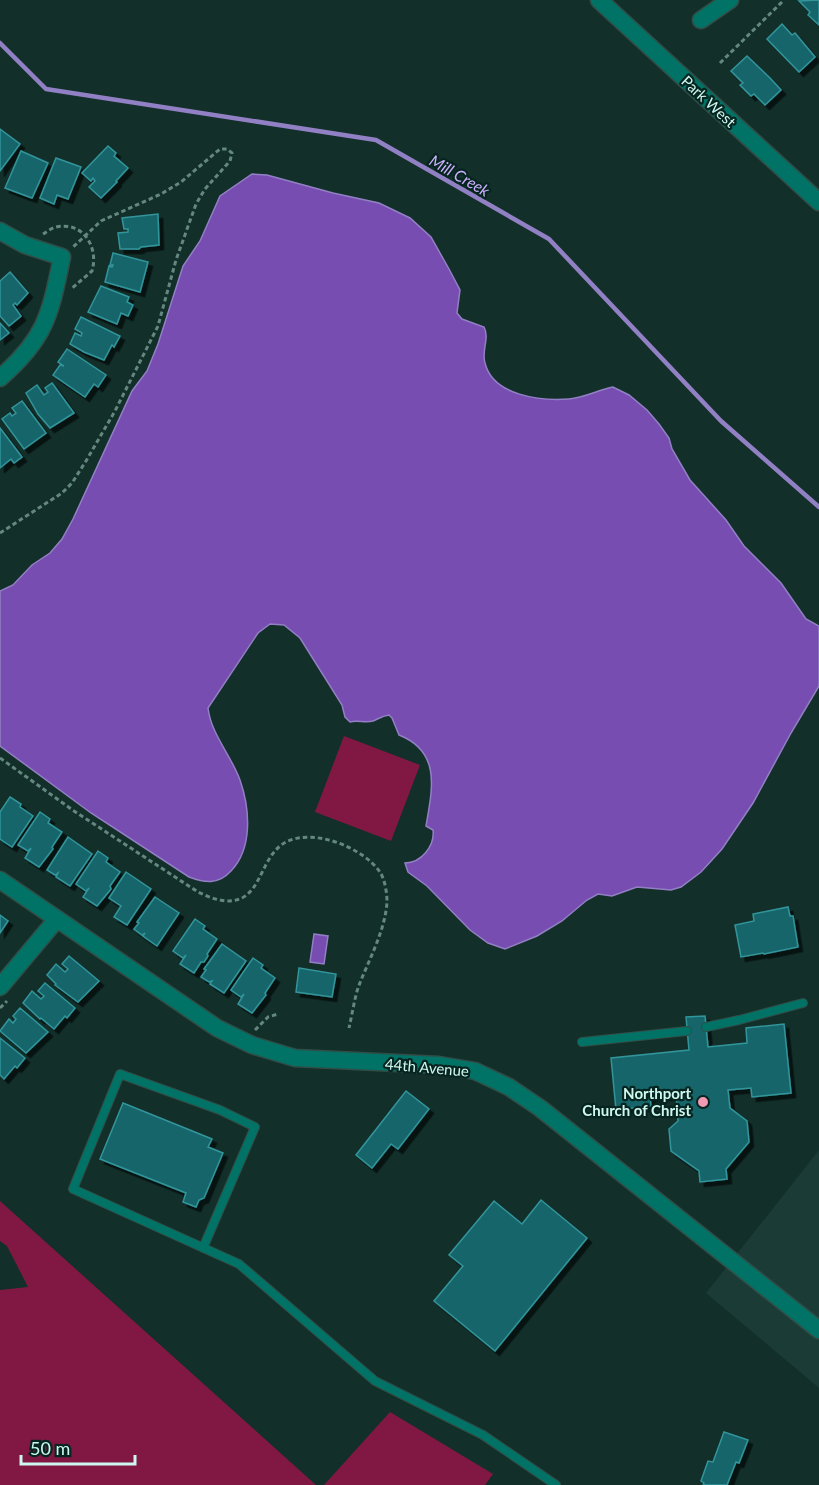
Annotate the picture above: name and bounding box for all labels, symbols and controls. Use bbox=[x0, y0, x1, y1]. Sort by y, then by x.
street label: Park West bbox=[678, 71, 740, 131]
water label: Mill Creek bbox=[427, 150, 494, 200]
street label: 44th Avenue bbox=[384, 1054, 470, 1080]
place label: Northport Church of Christ bbox=[582, 1084, 691, 1119]
marker: Northport Church of Christ bbox=[696, 1095, 710, 1109]
scale bar bbox=[21, 1428, 135, 1466]
text: 50 m bbox=[30, 1437, 70, 1459]

